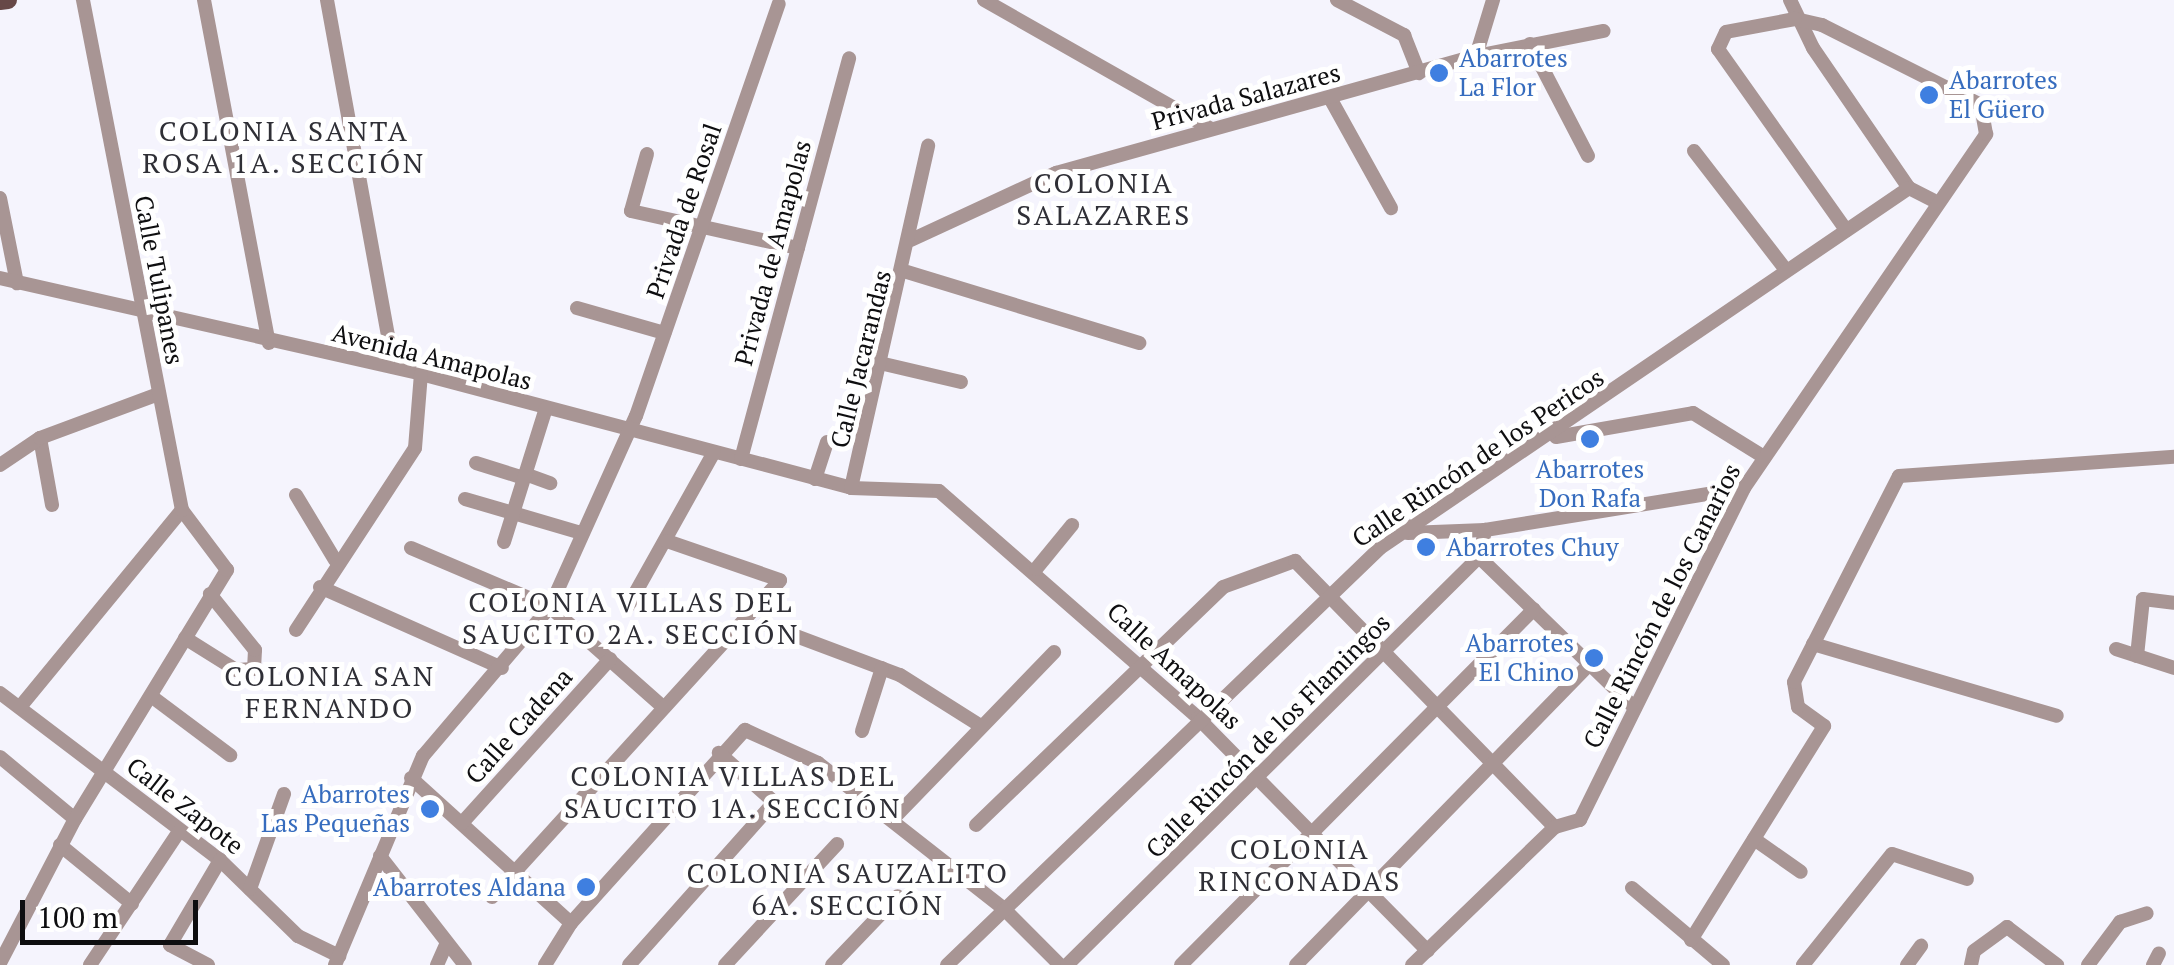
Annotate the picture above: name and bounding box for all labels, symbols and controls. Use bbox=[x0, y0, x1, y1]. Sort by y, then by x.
place label: Abarrotes La Flor bbox=[1459, 44, 1568, 103]
street label: Privada Salazares bbox=[1148, 57, 1344, 137]
marker: Abarrotes La Flor bbox=[1428, 62, 1450, 84]
place label: Abarrotes El Güero bbox=[1949, 66, 2058, 125]
marker: Abarrotes El Güero bbox=[1918, 84, 1940, 106]
district label: COLONIA SANTA ROSA 1A. SECCIÓN bbox=[141, 114, 427, 180]
street label: Privada de Rosal bbox=[640, 120, 728, 302]
street label: Privada de Amapolas bbox=[728, 137, 818, 369]
district label: COLONIA SALAZARES bbox=[1016, 166, 1192, 232]
street label: Calle Tulipanes bbox=[128, 193, 190, 367]
street label: Calle Jacarandas bbox=[824, 267, 898, 451]
street label: Avenida Amapolas bbox=[329, 318, 535, 396]
street label: Calle Rincón de los Pericos bbox=[1346, 362, 1610, 554]
marker: Abarrotes Don Rafa bbox=[1579, 428, 1601, 450]
place label: Abarrotes Don Rafa bbox=[1536, 455, 1644, 514]
street label: Calle Rincón de los Canarios bbox=[1577, 459, 1747, 753]
place label: Abarrotes Chuy bbox=[1446, 532, 1619, 562]
marker: Abarrotes Chuy bbox=[1415, 536, 1437, 558]
district label: COLONIA VILLAS DEL SAUCITO 2A. SECCIÓN bbox=[462, 585, 800, 651]
street label: Calle Amapolas bbox=[1101, 596, 1247, 736]
street label: Calle Rincón de los Flamingos bbox=[1140, 608, 1396, 864]
place label: Abarrotes El Chino bbox=[1465, 629, 1574, 688]
marker: Abarrotes El Chino bbox=[1583, 647, 1605, 669]
district label: COLONIA SAN FERNANDO bbox=[224, 659, 436, 725]
street label: Calle Cadena bbox=[459, 662, 579, 790]
street label: Calle Zapote bbox=[121, 751, 249, 861]
district label: COLONIA VILLAS DEL SAUCITO 1A. SECCIÓN bbox=[564, 759, 902, 825]
place label: Abarrotes Las Pequeñas bbox=[261, 780, 410, 839]
marker: Abarrotes Las Pequeñas bbox=[419, 798, 441, 820]
district label: COLONIA RINCONADAS bbox=[1198, 832, 1402, 898]
district label: COLONIA SAUZALITO 6A. SECCIÓN bbox=[686, 856, 1010, 922]
place label: Abarrotes Aldana bbox=[373, 872, 566, 902]
marker: Abarrotes Aldana bbox=[575, 876, 597, 898]
scale bar bbox=[25, 880, 202, 942]
text: 100 m bbox=[37, 897, 118, 937]

